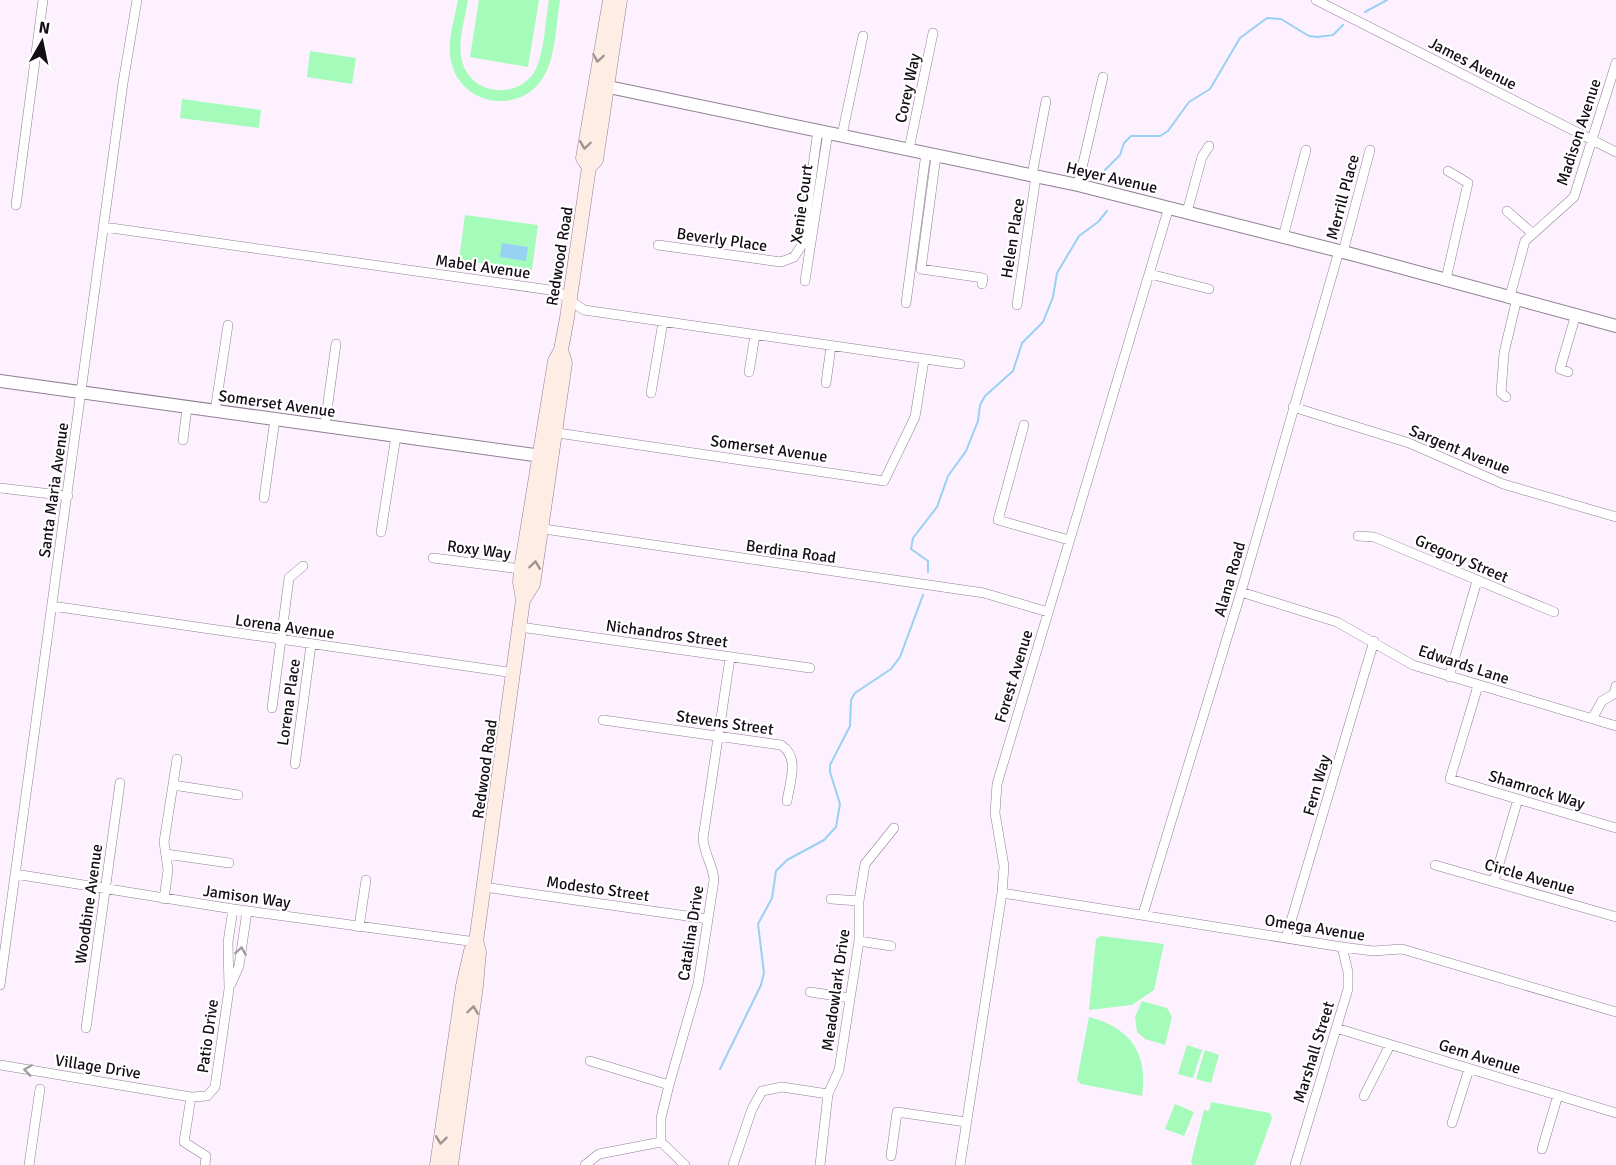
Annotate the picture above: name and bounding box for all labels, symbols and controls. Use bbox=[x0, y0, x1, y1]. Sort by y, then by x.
north arrow bbox=[12, 12, 72, 72]
text: N bbox=[37, 17, 51, 39]
street label: James Avenue bbox=[1425, 33, 1520, 95]
street label: Corey Way bbox=[891, 51, 925, 125]
one-way arrow bbox=[593, 54, 605, 63]
street label: Madison Avenue bbox=[1552, 76, 1606, 188]
one-way arrow bbox=[579, 141, 591, 150]
street label: Merrill Place bbox=[1322, 152, 1364, 242]
street label: Heyer Avenue bbox=[1064, 158, 1160, 198]
street label: Xenie Court bbox=[787, 163, 818, 245]
street label: Helen Place bbox=[997, 197, 1029, 280]
street label: Redwood Road bbox=[542, 205, 578, 307]
street label: Beverly Place bbox=[675, 224, 768, 256]
street label: Mabel Avenue bbox=[434, 250, 532, 284]
street label: Somerset Avenue bbox=[217, 386, 337, 422]
street label: Santa Maria Avenue bbox=[35, 421, 73, 559]
street label: Sargent Avenue bbox=[1406, 421, 1513, 479]
street label: Somerset Avenue bbox=[709, 431, 829, 467]
street label: Gregory Street bbox=[1412, 530, 1512, 588]
street label: Roxy Way bbox=[446, 536, 512, 564]
street label: Berdina Road bbox=[745, 536, 837, 568]
street label: Alana Road bbox=[1210, 539, 1250, 619]
one-way arrow bbox=[529, 561, 541, 570]
street label: Lorena Avenue bbox=[234, 610, 336, 644]
street label: Nichandros Street bbox=[605, 616, 729, 652]
street label: Forest Avenue bbox=[990, 627, 1038, 725]
street label: Edwards Lane bbox=[1416, 641, 1512, 689]
street label: Lorena Place bbox=[273, 657, 305, 747]
street label: Stevens Street bbox=[675, 706, 775, 740]
street label: Redwood Road bbox=[468, 718, 502, 820]
street label: Fern Way bbox=[1299, 752, 1335, 818]
street label: Shamrock Way bbox=[1486, 766, 1588, 814]
street label: Woodbine Avenue bbox=[71, 843, 107, 966]
street label: Circle Avenue bbox=[1482, 854, 1577, 899]
street label: Modesto Street bbox=[545, 872, 651, 906]
street label: Jamison Way bbox=[202, 881, 292, 913]
street label: Catalina Drive bbox=[674, 884, 708, 982]
street label: Omega Avenue bbox=[1263, 910, 1366, 946]
street label: Meadowlark Drive bbox=[818, 928, 854, 1053]
one-way arrow bbox=[234, 946, 247, 956]
street label: Patio Drive bbox=[193, 998, 223, 1074]
street label: Marshall Street bbox=[1289, 999, 1339, 1106]
one-way arrow bbox=[466, 1006, 478, 1015]
street label: Gem Avenue bbox=[1436, 1035, 1523, 1079]
street label: Village Drive bbox=[54, 1050, 142, 1084]
one-way arrow bbox=[23, 1065, 33, 1077]
one-way arrow bbox=[435, 1136, 447, 1145]

